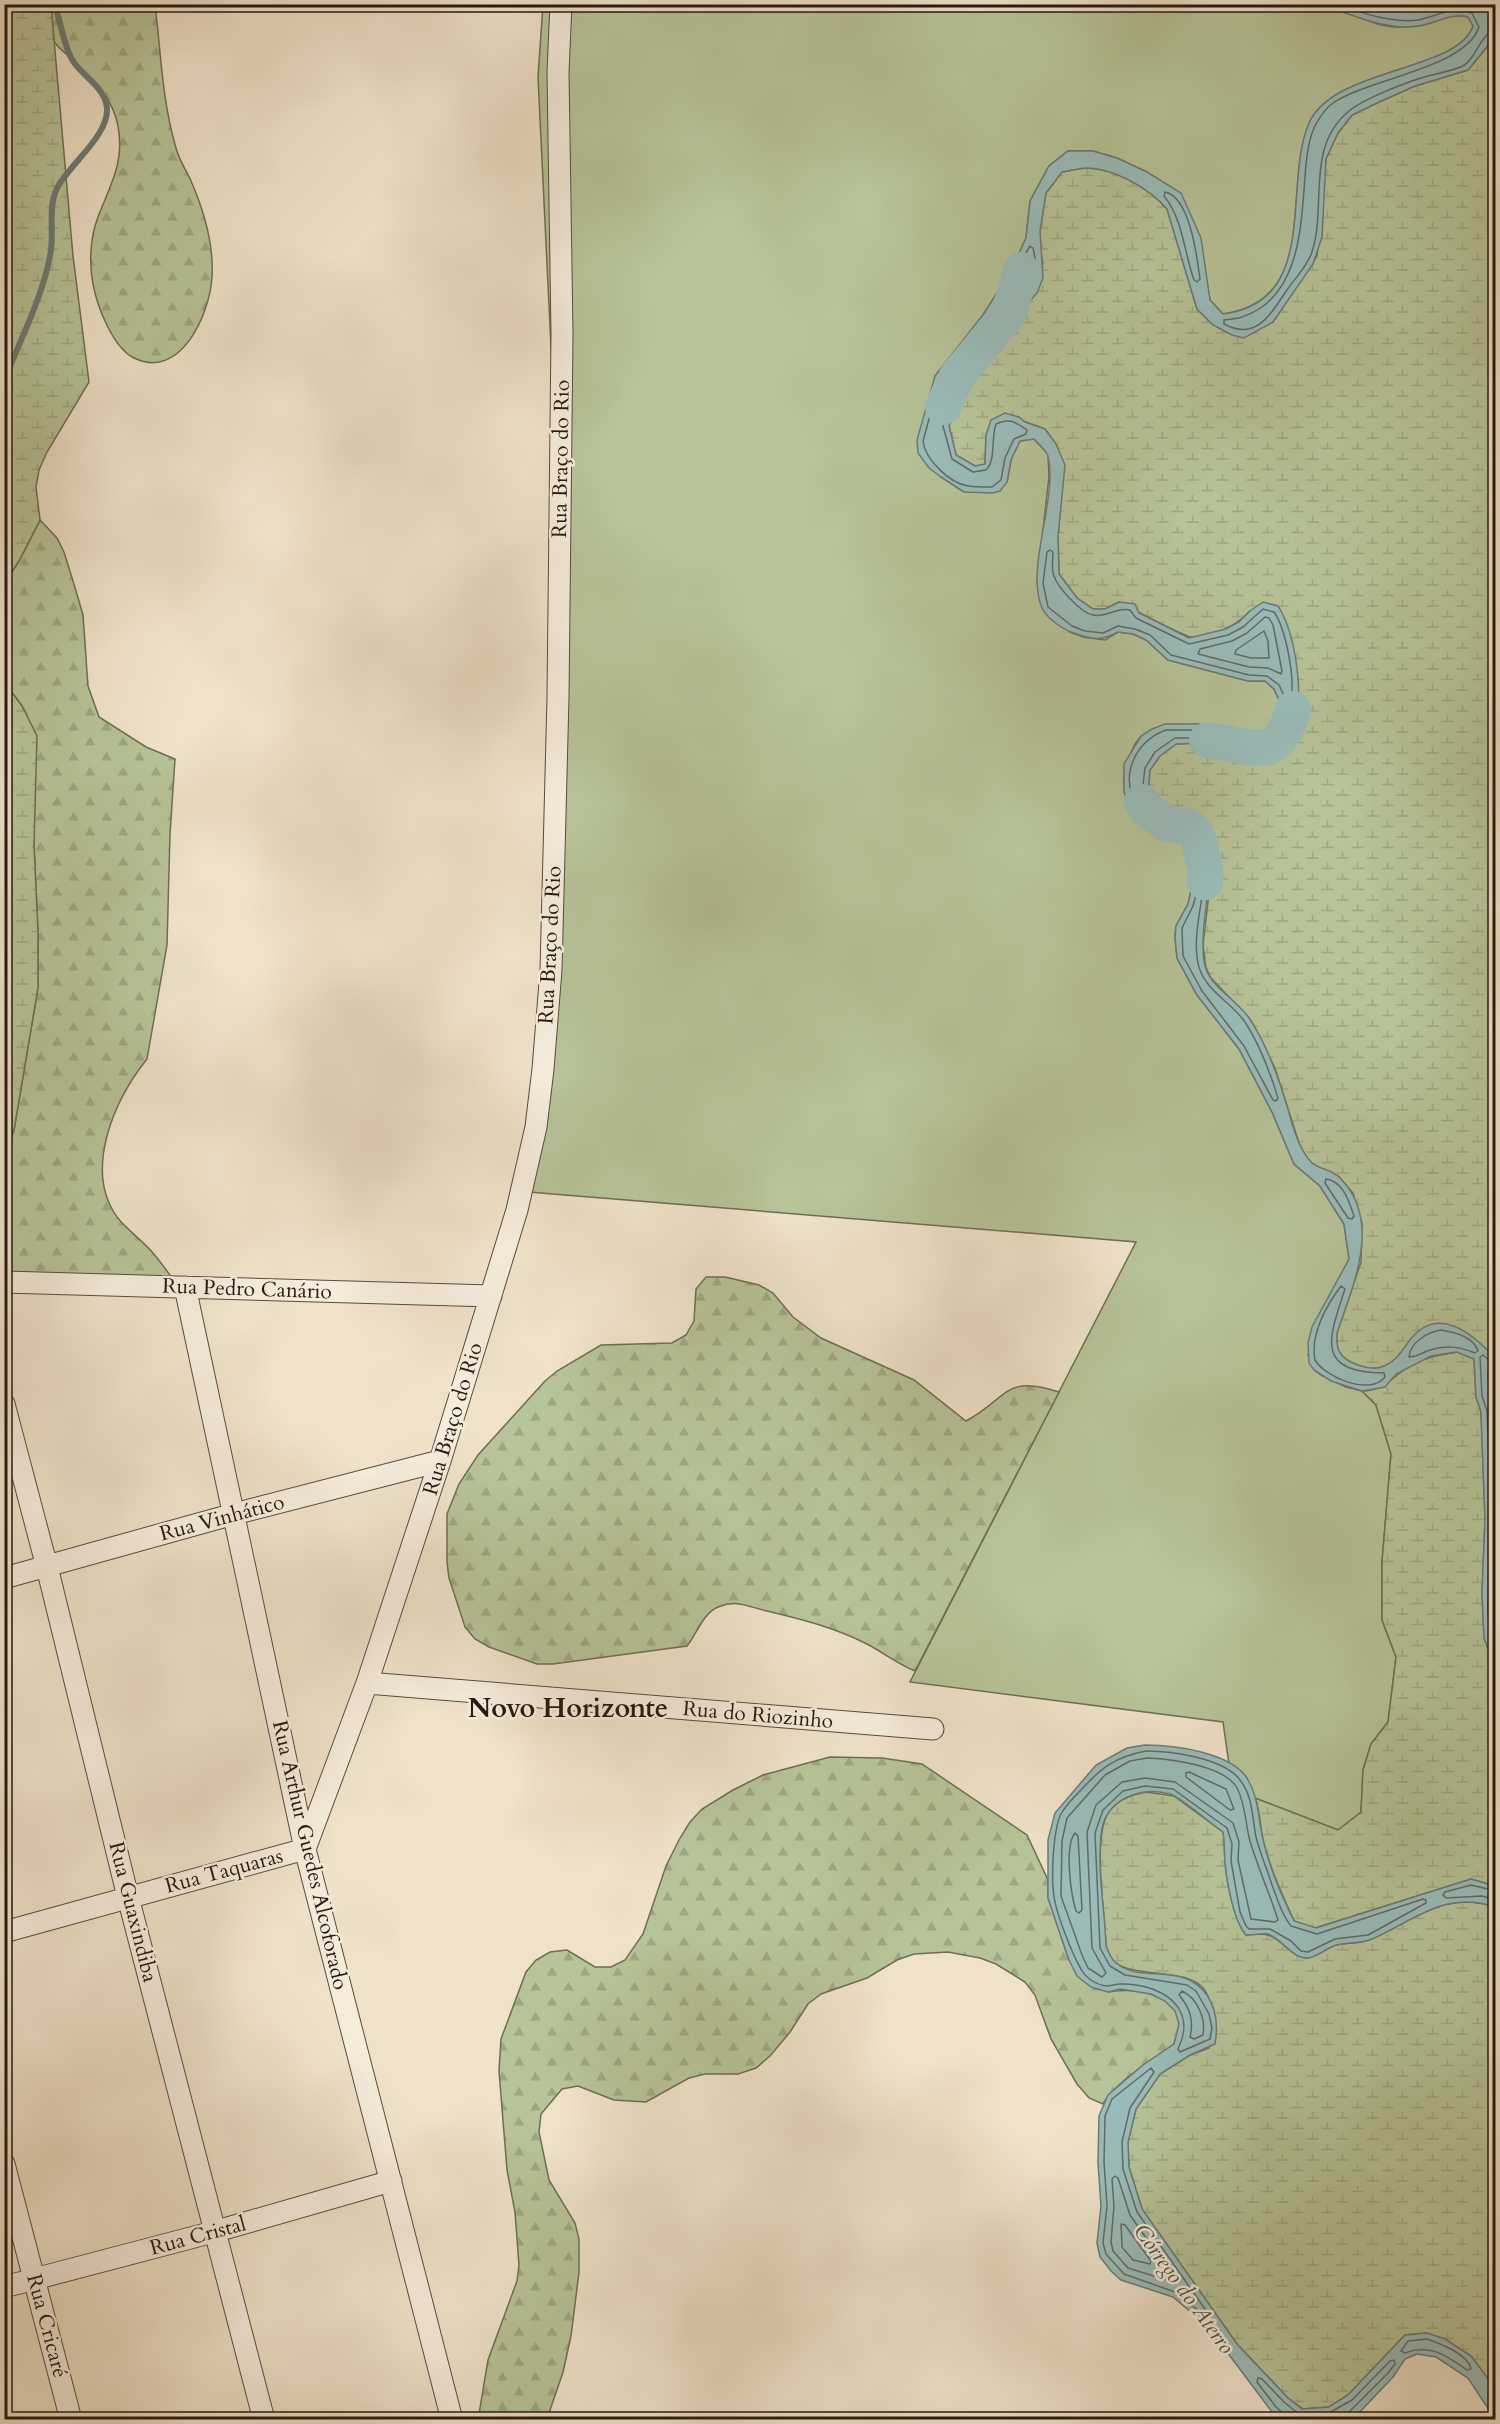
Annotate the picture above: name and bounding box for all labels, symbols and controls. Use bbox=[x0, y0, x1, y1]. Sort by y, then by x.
street label: Rua Braço do Rio bbox=[545, 380, 577, 538]
street label: Rua Braço do Rio bbox=[531, 865, 569, 1025]
street label: Rua Pedro Canário bbox=[162, 1272, 332, 1306]
street label: Rua Braço do Rio bbox=[416, 1339, 490, 1499]
street label: Rua Vinhático bbox=[156, 1487, 288, 1549]
district label: Novo Horizonte bbox=[468, 1690, 668, 1727]
street label: Rua do Riozinho bbox=[682, 1694, 834, 1736]
street label: Rua Arthur Guedes Alcoforado bbox=[265, 1717, 355, 1993]
street label: Rua Guaxindiba bbox=[102, 1839, 164, 1985]
street label: Rua Taquaras bbox=[162, 1841, 286, 1901]
street label: Rua Cristal bbox=[147, 2209, 249, 2263]
water label: Córrego do Aterro bbox=[1127, 2218, 1241, 2360]
street label: Rua Cricaré bbox=[19, 2271, 75, 2381]

